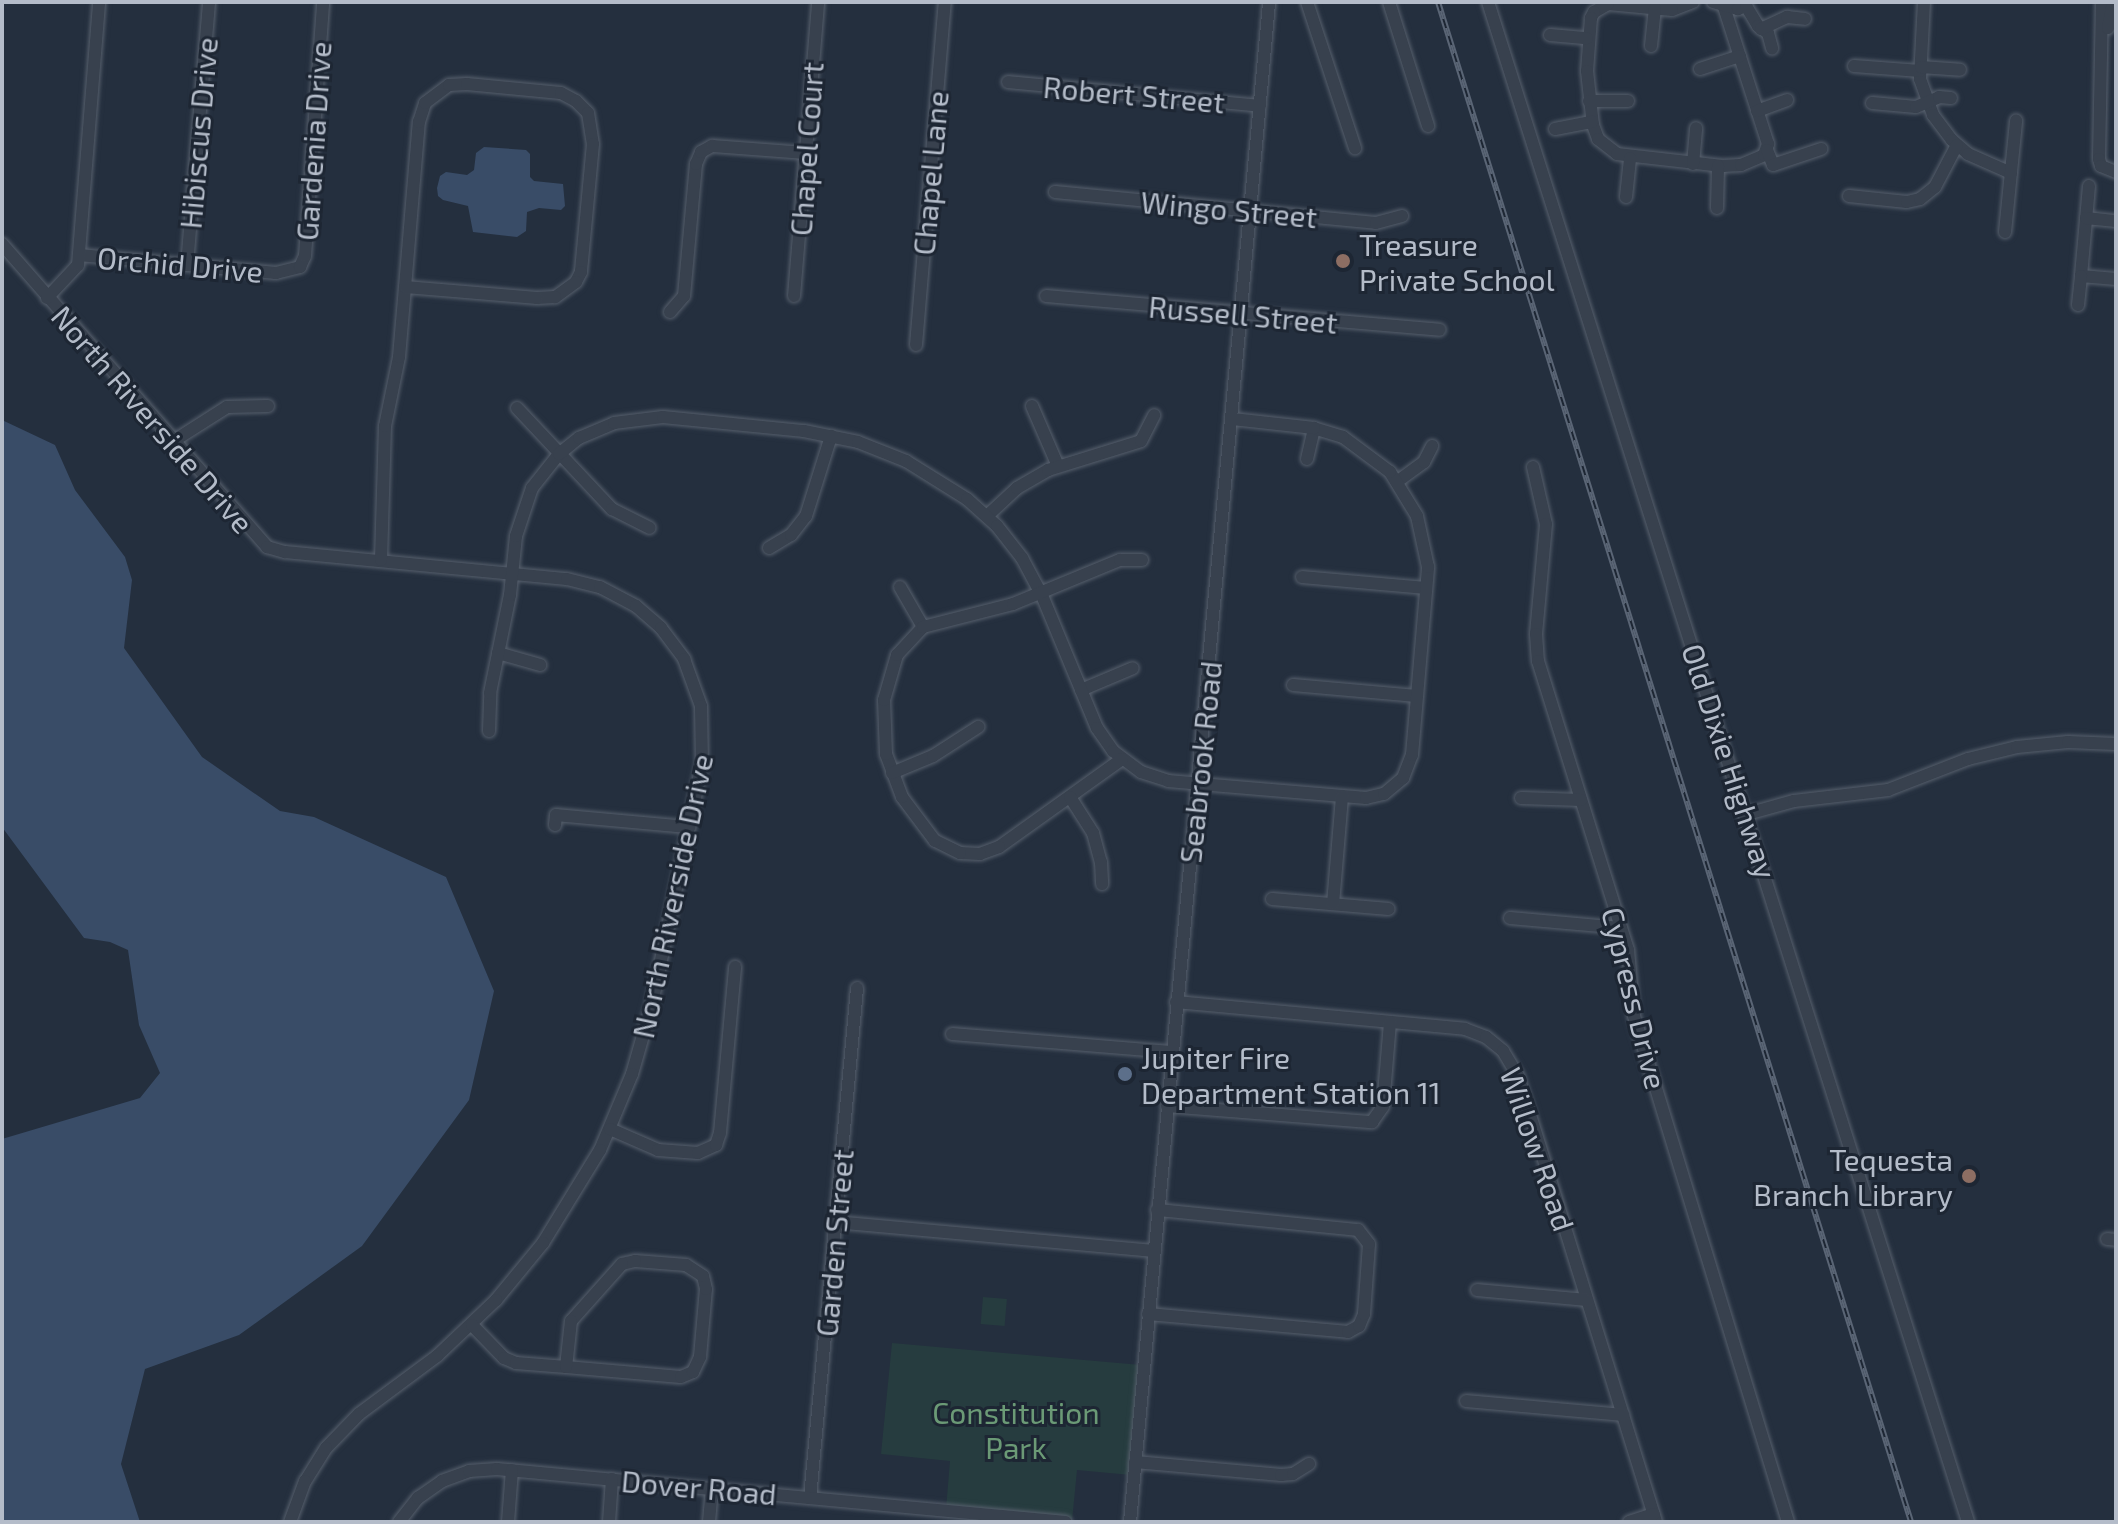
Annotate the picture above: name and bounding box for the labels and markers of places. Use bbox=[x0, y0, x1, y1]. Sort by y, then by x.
place label: Treasure Private School bbox=[1359, 226, 1555, 296]
marker: Treasure Private School bbox=[1334, 252, 1352, 270]
place label: Jupiter Fire Department Station 11 bbox=[1141, 1039, 1441, 1110]
marker: Jupiter Fire Department Station 11 bbox=[1116, 1065, 1134, 1083]
place label: Tequesta Branch Library bbox=[1753, 1141, 1953, 1212]
marker: Tequesta Branch Library bbox=[1960, 1167, 1978, 1185]

